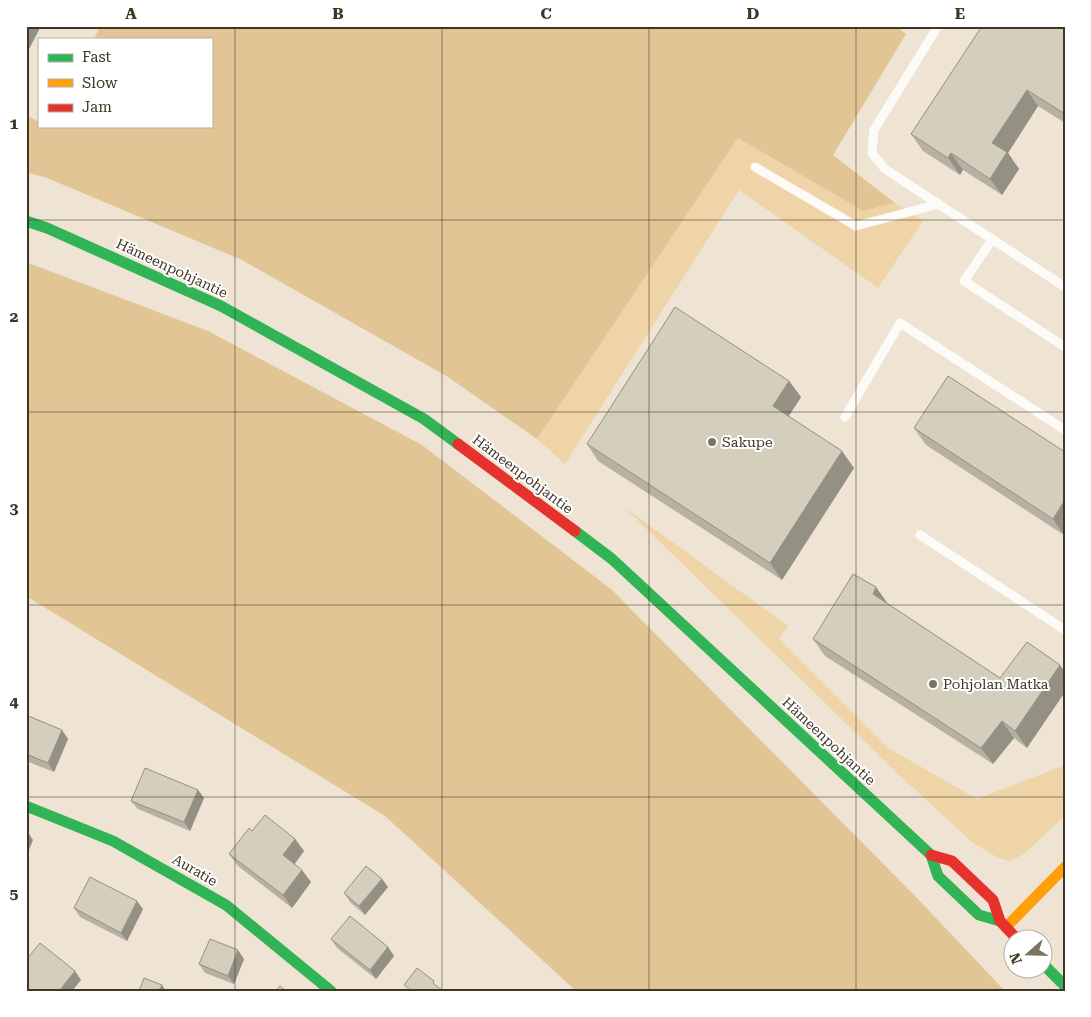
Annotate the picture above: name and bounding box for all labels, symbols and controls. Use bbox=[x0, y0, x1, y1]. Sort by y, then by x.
text: A bbox=[125, 4, 137, 23]
text: B bbox=[332, 4, 344, 23]
text: C bbox=[540, 4, 552, 23]
text: D bbox=[747, 4, 760, 23]
text: E bbox=[955, 4, 965, 23]
legend bbox=[38, 38, 212, 128]
text: Fast bbox=[82, 48, 112, 66]
text: Slow bbox=[82, 74, 118, 92]
text: Jam bbox=[82, 98, 112, 116]
text: 1 bbox=[10, 114, 19, 133]
street label: Hämeenpohjantie bbox=[114, 235, 231, 301]
text: 2 bbox=[10, 307, 19, 326]
street label: Hämeenpohjantie bbox=[470, 431, 576, 517]
place label: Sakupe bbox=[722, 434, 773, 450]
marker: Sakupe bbox=[706, 436, 718, 448]
text: 3 bbox=[10, 499, 19, 518]
place label: Pohjolan Matka bbox=[943, 676, 1049, 692]
marker: Pohjolan Matka bbox=[927, 678, 939, 690]
text: 4 bbox=[10, 692, 19, 711]
street label: Hämeenpohjantie bbox=[779, 694, 879, 788]
street label: Auratie bbox=[170, 851, 220, 889]
text: 5 bbox=[10, 884, 19, 903]
north arrow bbox=[1004, 930, 1054, 980]
text: N bbox=[1006, 950, 1025, 966]

